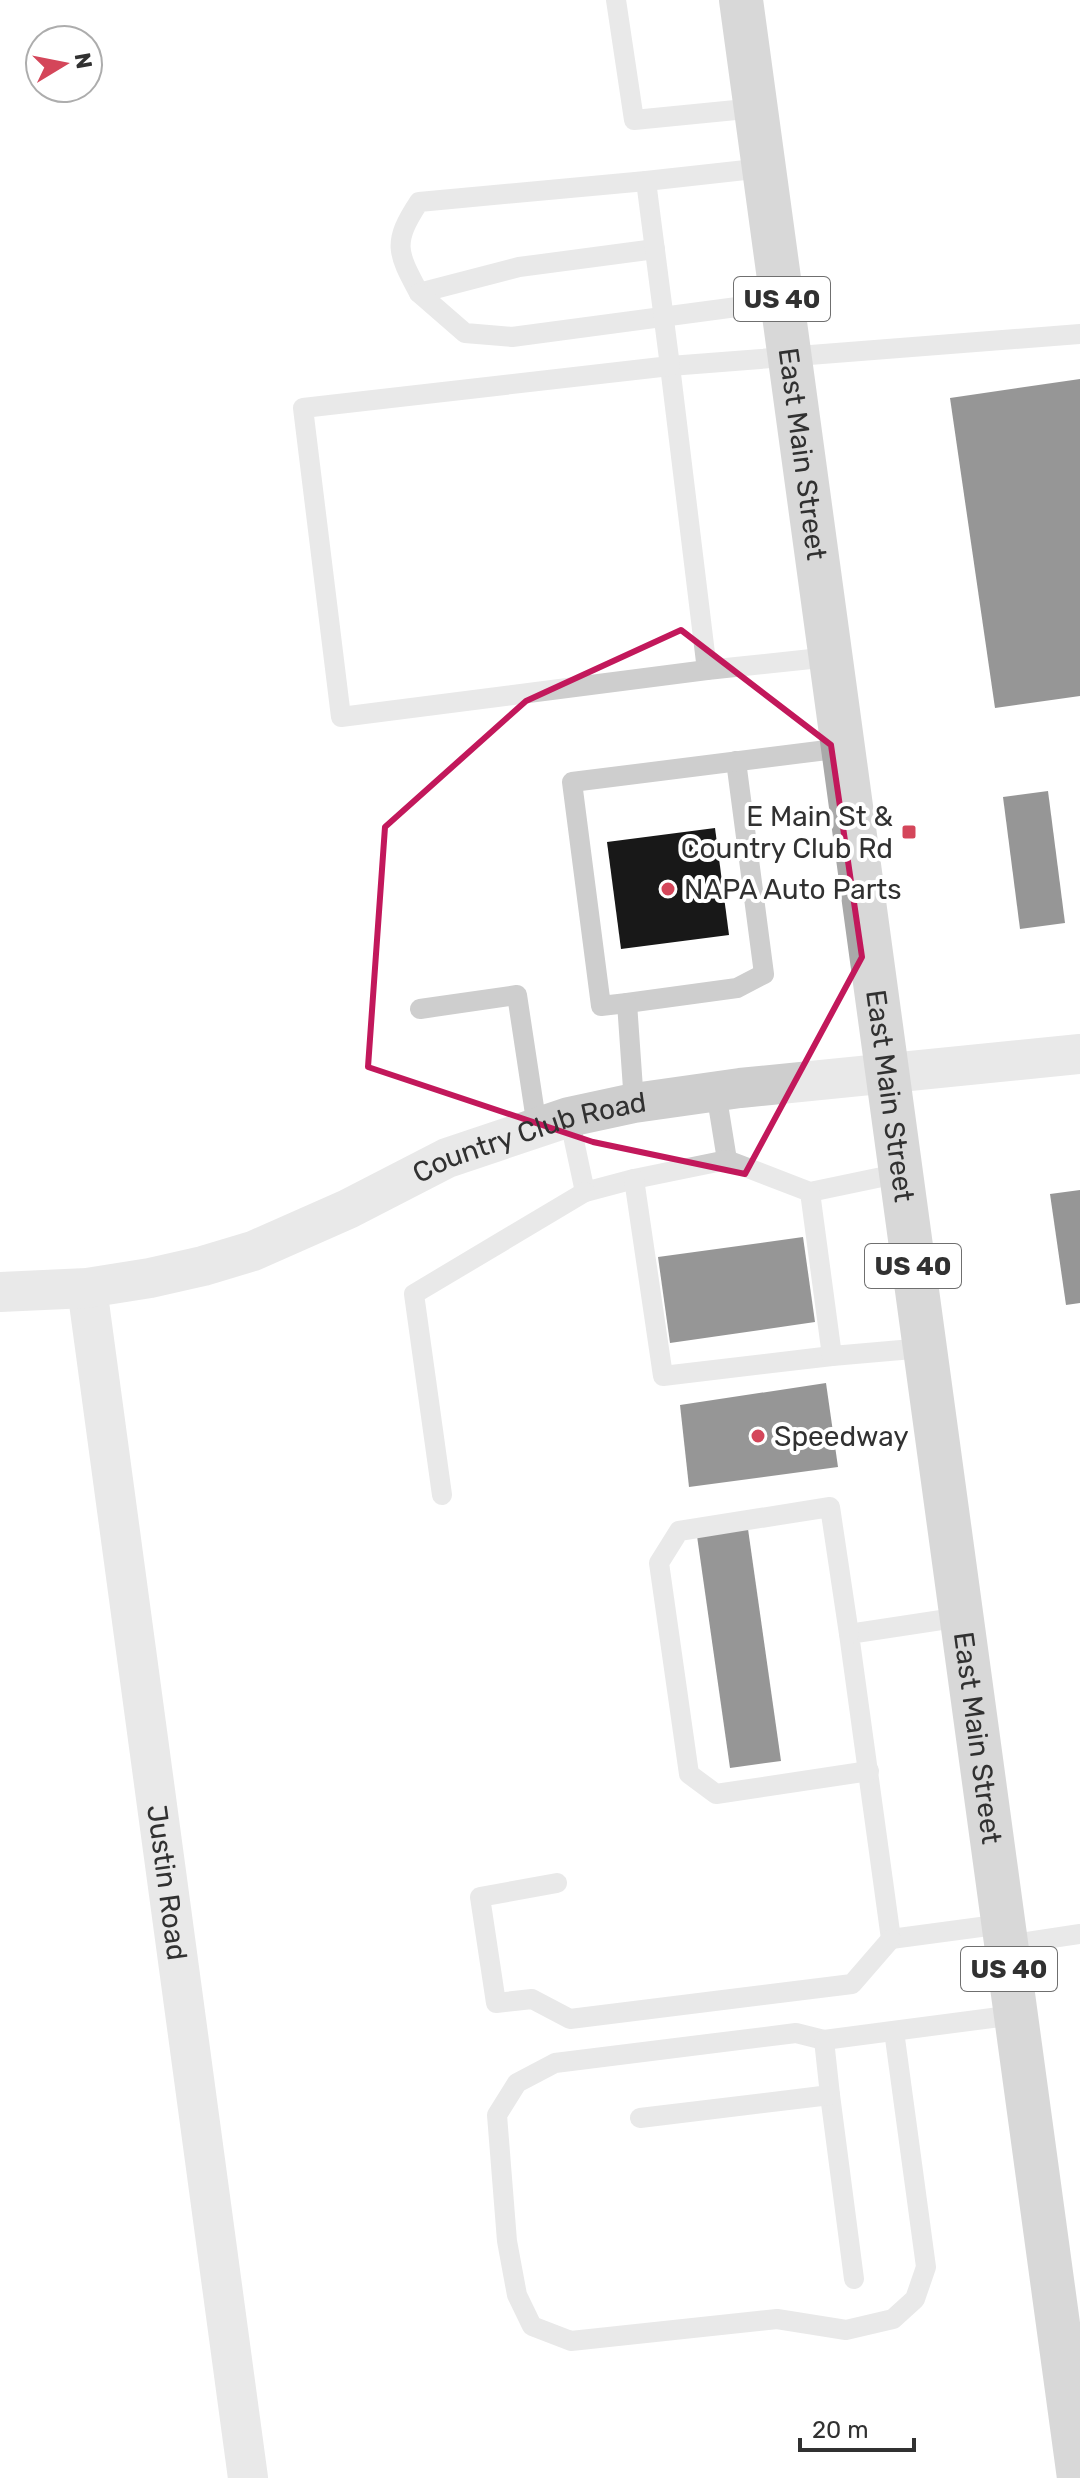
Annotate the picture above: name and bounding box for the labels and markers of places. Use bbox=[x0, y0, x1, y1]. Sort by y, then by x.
place label: E Main St & Country Club Rd bbox=[681, 800, 893, 865]
marker: E Main St & Country Club Rd bbox=[900, 823, 918, 841]
place label: NAPA Auto Parts bbox=[684, 873, 902, 906]
marker: NAPA Auto Parts bbox=[659, 880, 677, 898]
place label: Speedway bbox=[774, 1420, 909, 1453]
marker: Speedway bbox=[749, 1427, 767, 1445]

